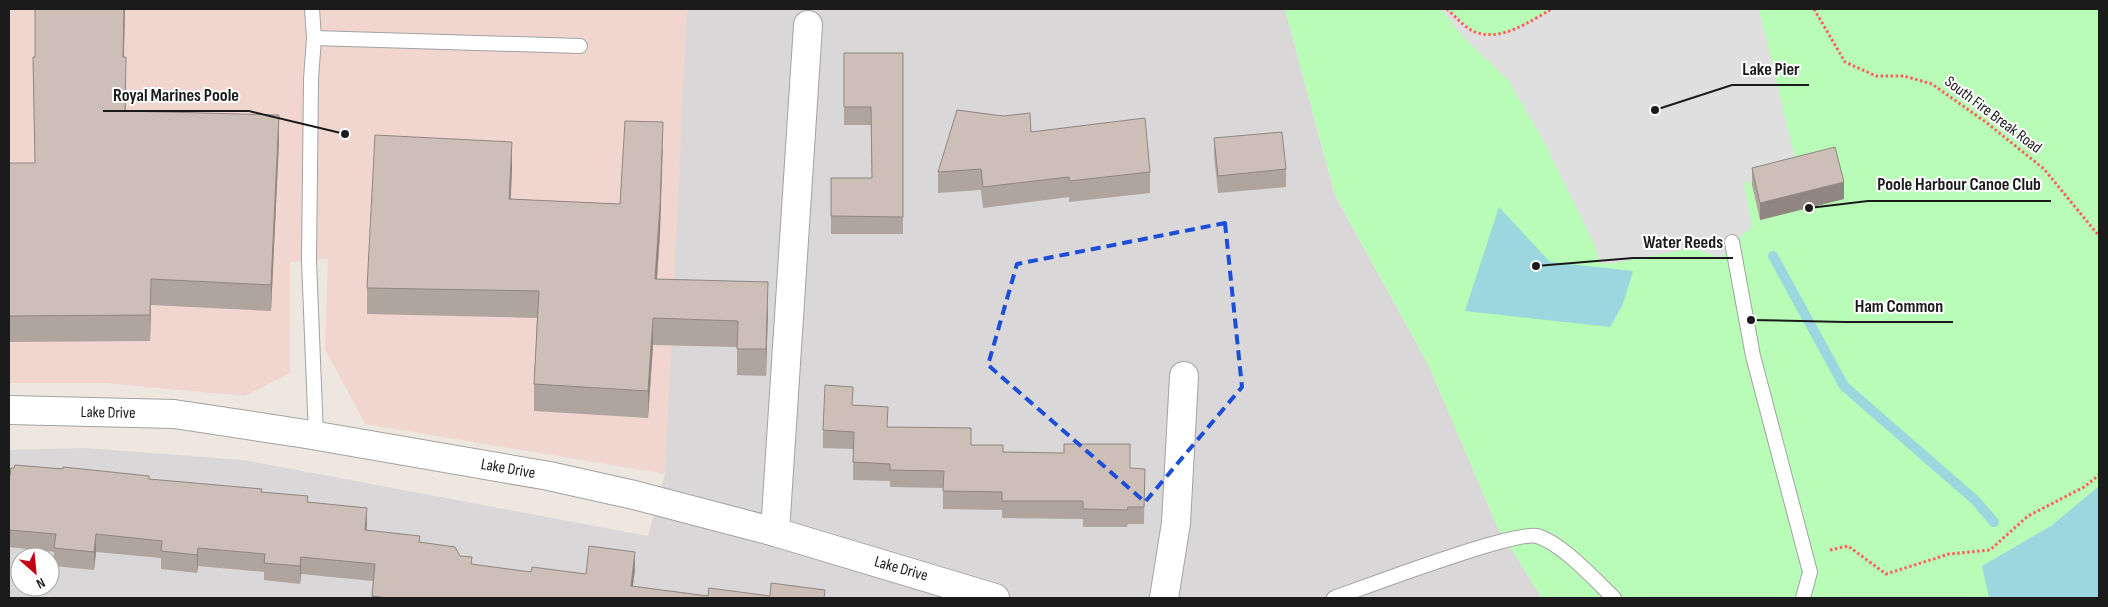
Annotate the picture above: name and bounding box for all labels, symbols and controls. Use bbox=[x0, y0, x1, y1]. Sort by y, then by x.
callout: Lake Pier bbox=[1732, 52, 1809, 85]
text: Lake Pier bbox=[1742, 59, 1800, 80]
street label: South Fire Break Road bbox=[1941, 72, 2045, 158]
callout: Royal Marines Poole bbox=[103, 78, 249, 111]
text: Royal Marines Poole bbox=[113, 85, 239, 106]
callout: Poole Harbour Canoe Club bbox=[1868, 168, 2051, 201]
text: Poole Harbour Canoe Club bbox=[1877, 174, 2041, 195]
callout: Water Reeds bbox=[1633, 225, 1733, 258]
text: Water Reeds bbox=[1643, 232, 1723, 253]
callout: Ham Common bbox=[1845, 289, 1953, 322]
text: Ham Common bbox=[1855, 296, 1943, 317]
street label: Lake Drive bbox=[80, 403, 136, 423]
street label: Lake Drive bbox=[479, 455, 537, 483]
north arrow bbox=[10, 547, 60, 597]
street label: Lake Drive bbox=[872, 552, 930, 586]
text: N bbox=[33, 574, 48, 592]

